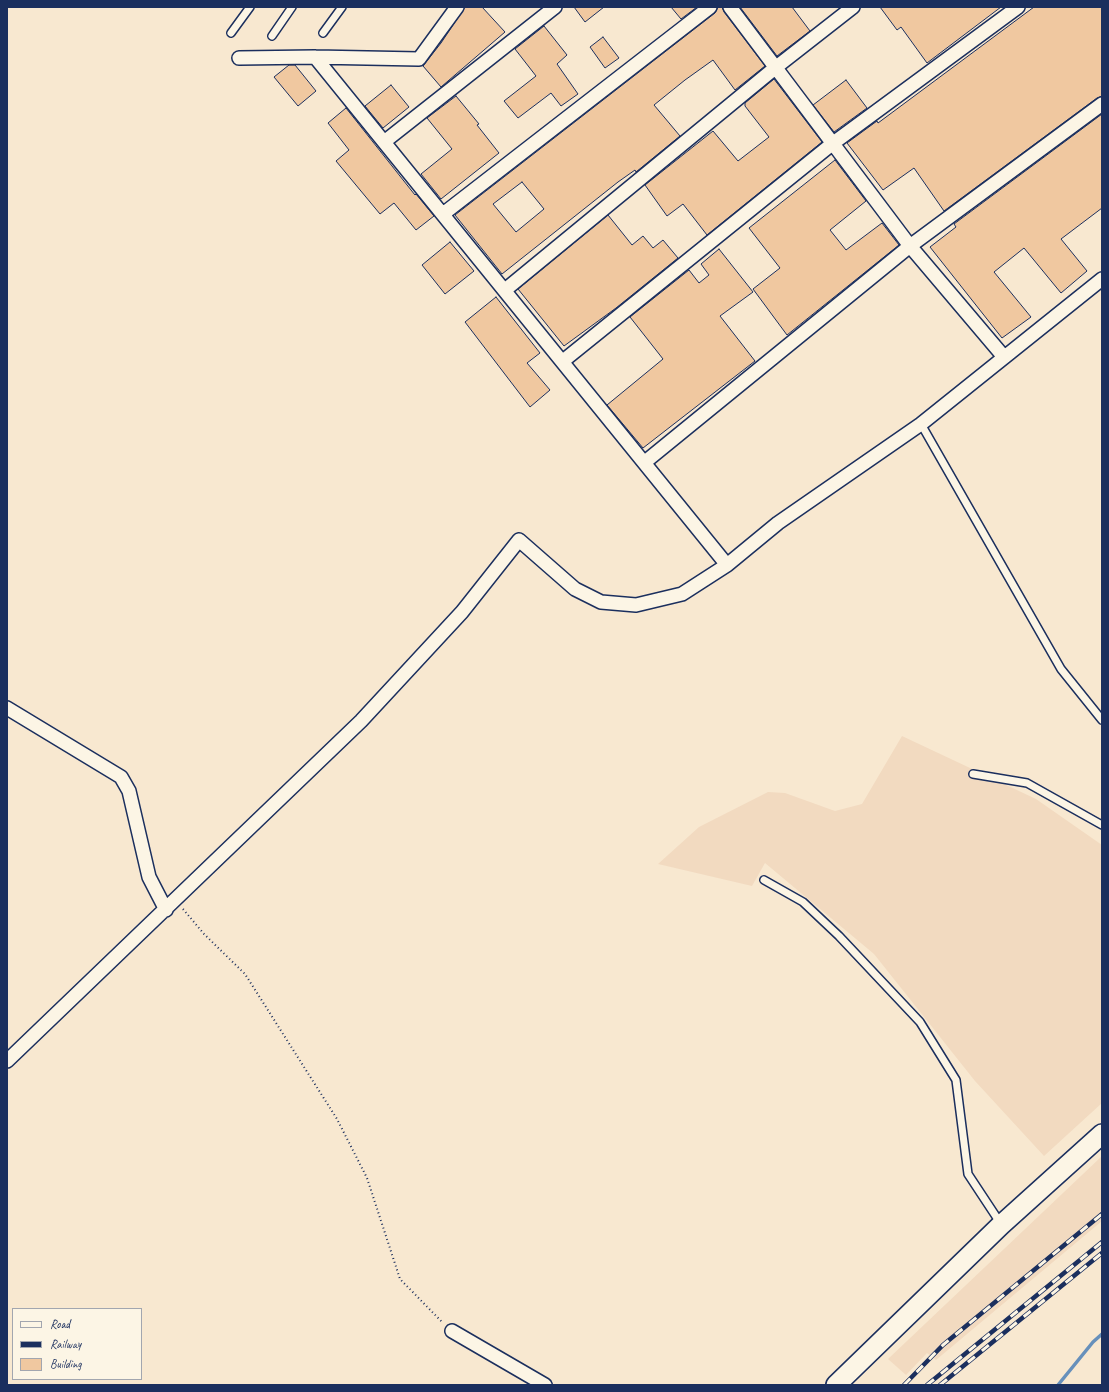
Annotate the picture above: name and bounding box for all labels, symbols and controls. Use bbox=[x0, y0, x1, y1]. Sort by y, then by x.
legend bbox=[12, 1308, 142, 1380]
text: Road bbox=[50, 1316, 70, 1332]
text: Railway bbox=[50, 1336, 81, 1352]
text: Building bbox=[50, 1356, 82, 1372]

